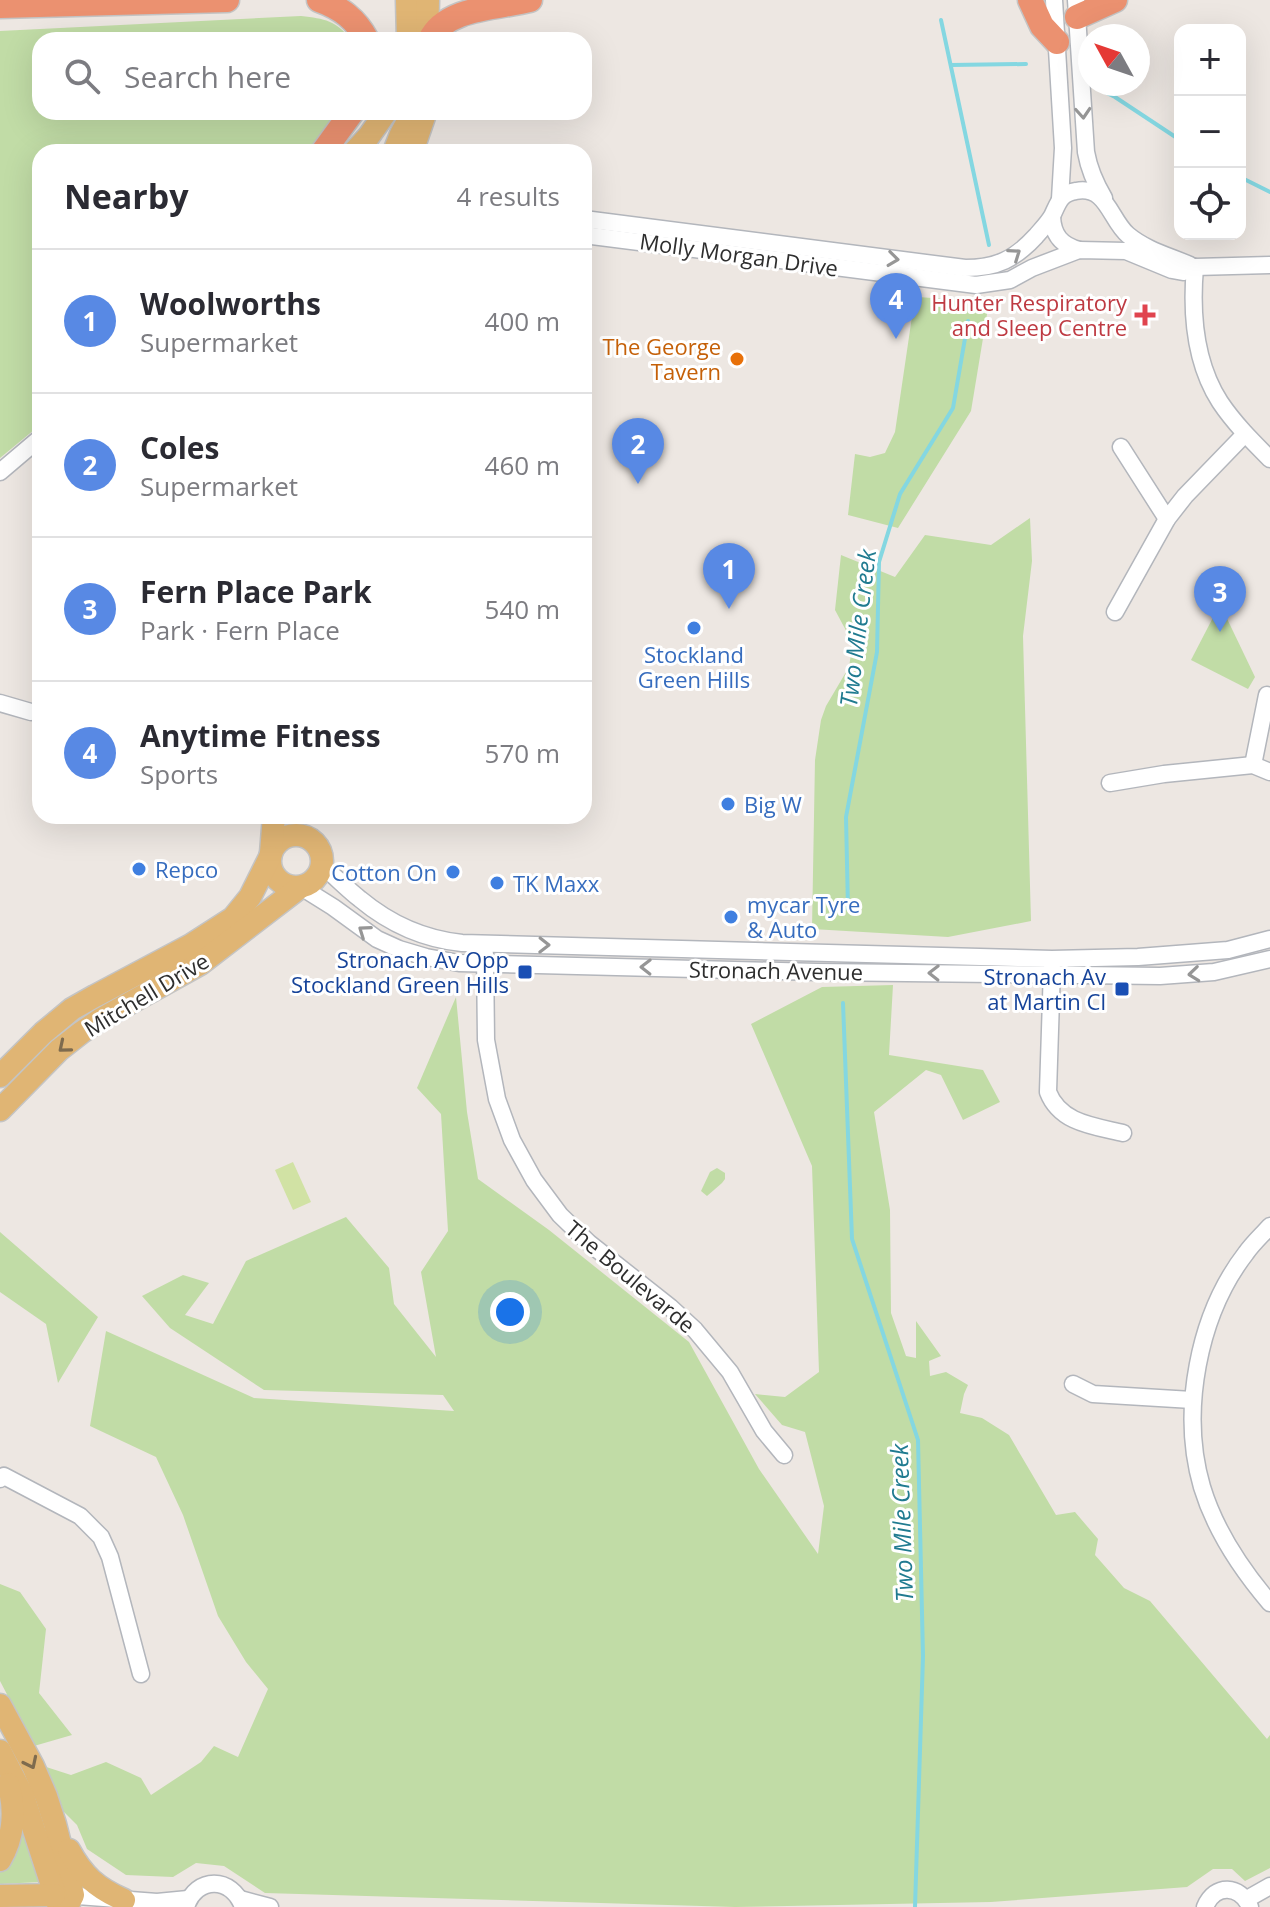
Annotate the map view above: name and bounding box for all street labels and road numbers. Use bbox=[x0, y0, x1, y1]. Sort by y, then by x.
street label: Molly Morgan Drive bbox=[638, 225, 840, 283]
street label: Mitchell Drive bbox=[78, 945, 214, 1043]
street label: Stronach Avenue bbox=[689, 953, 863, 987]
street label: The Boulevarde bbox=[560, 1213, 702, 1339]

